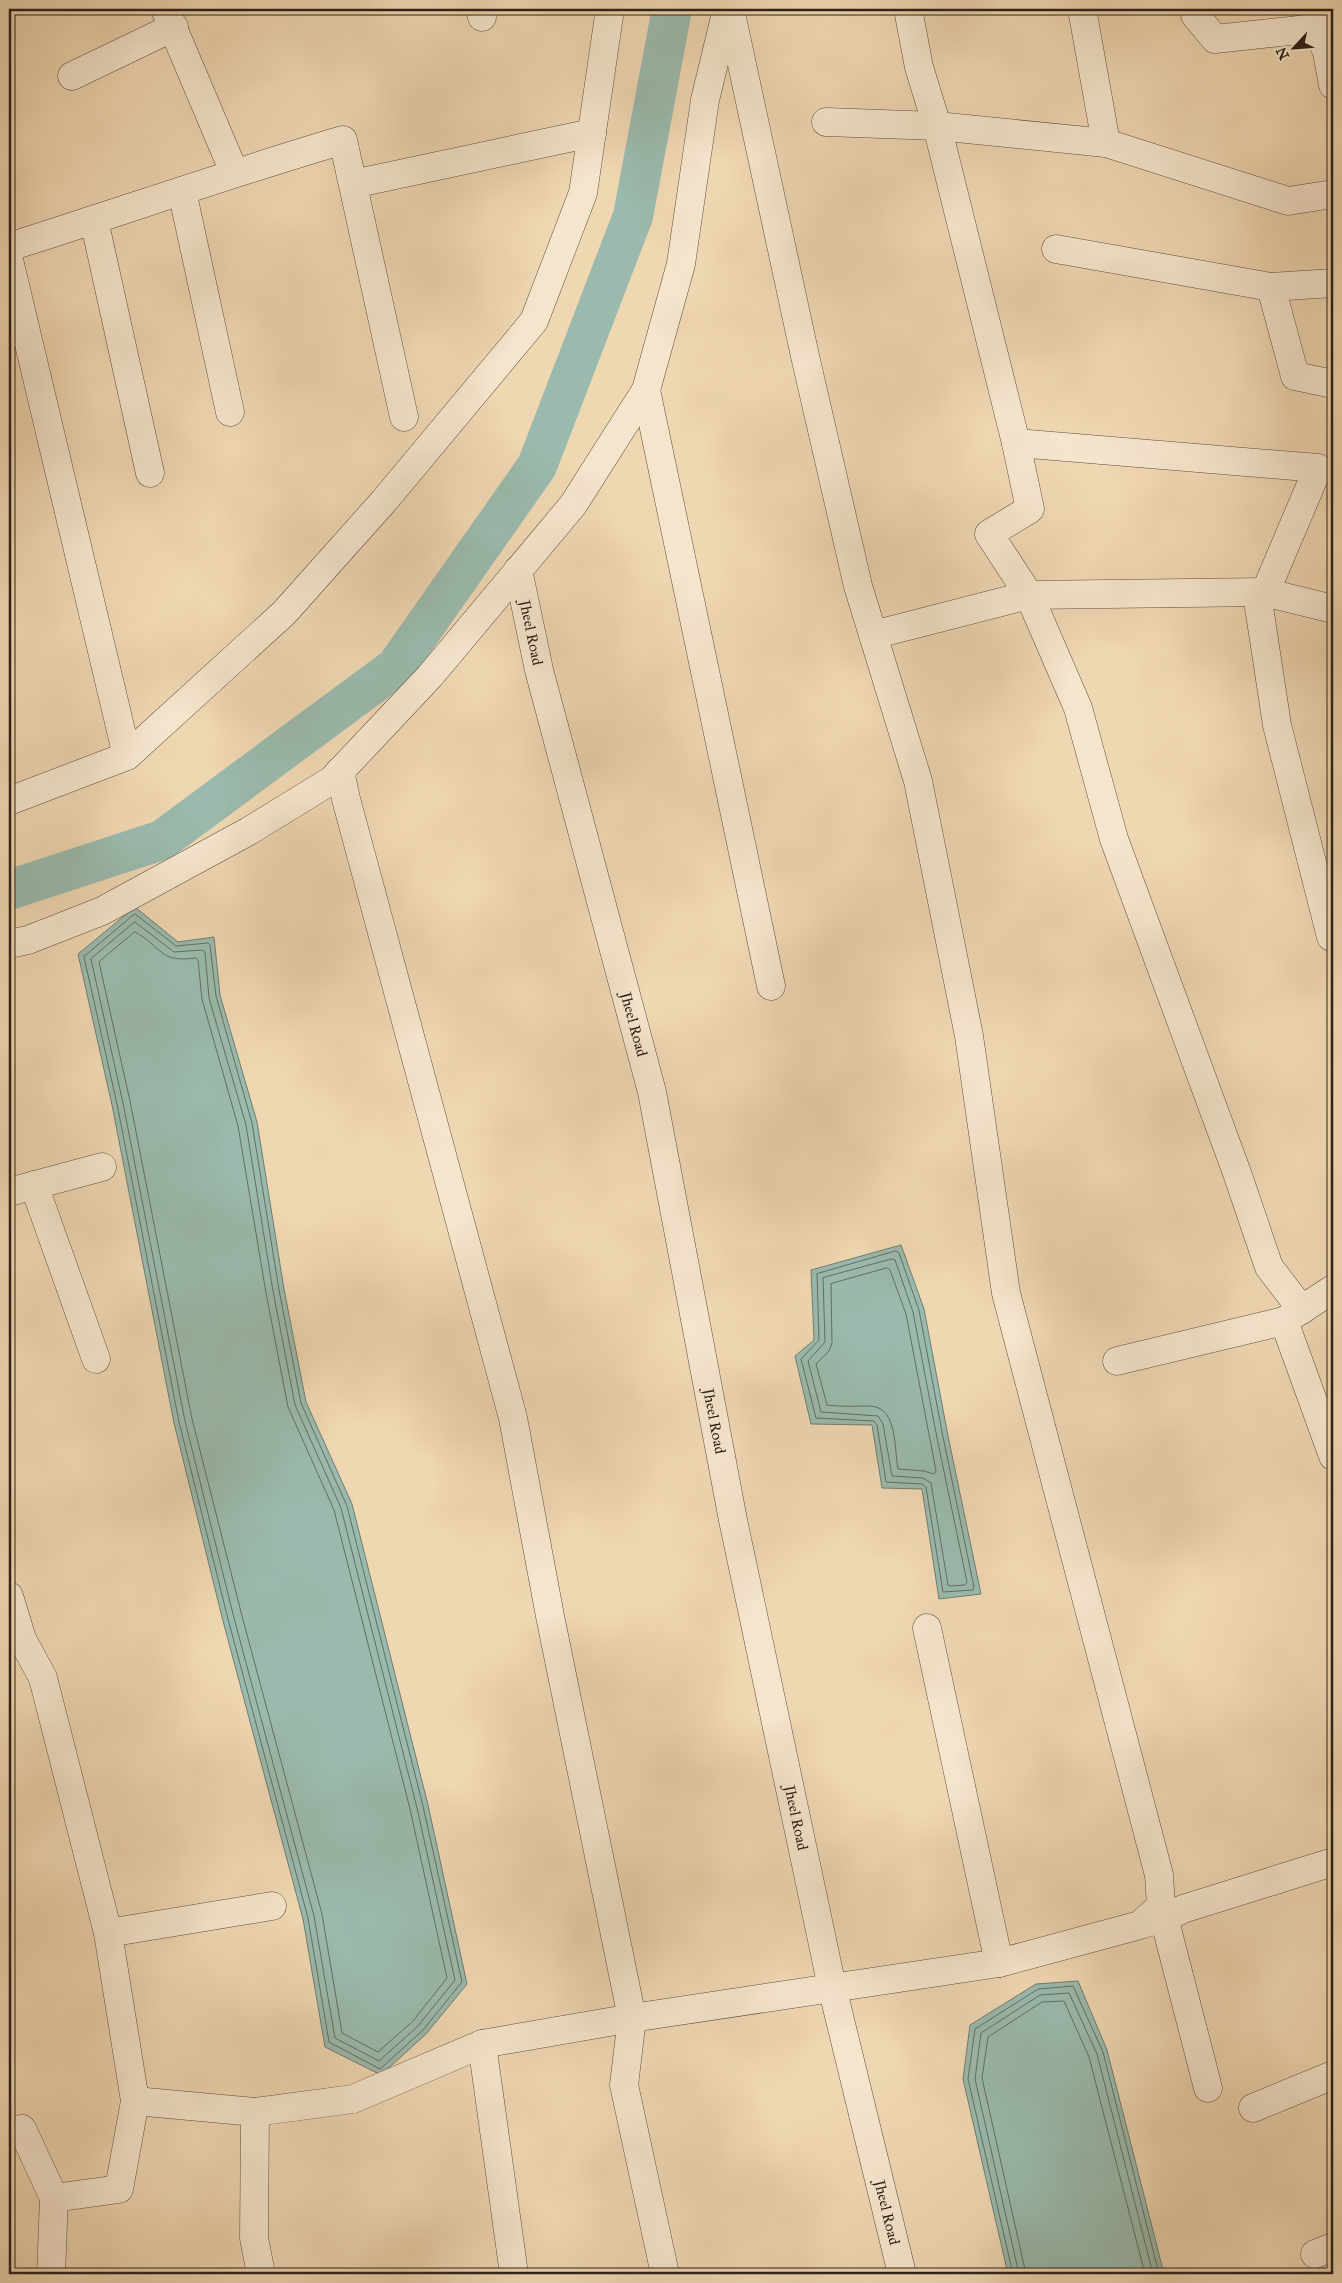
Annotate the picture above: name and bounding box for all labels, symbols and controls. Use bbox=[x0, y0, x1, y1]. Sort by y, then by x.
north arrow bbox=[1270, 22, 1320, 72]
text: N bbox=[1272, 44, 1293, 63]
street label: Jheel Road bbox=[514, 596, 547, 667]
street label: Jheel Road bbox=[615, 988, 651, 1059]
street label: Jheel Road bbox=[698, 1385, 729, 1456]
street label: Jheel Road bbox=[779, 1782, 812, 1852]
street label: Jheel Road bbox=[869, 2176, 904, 2247]

